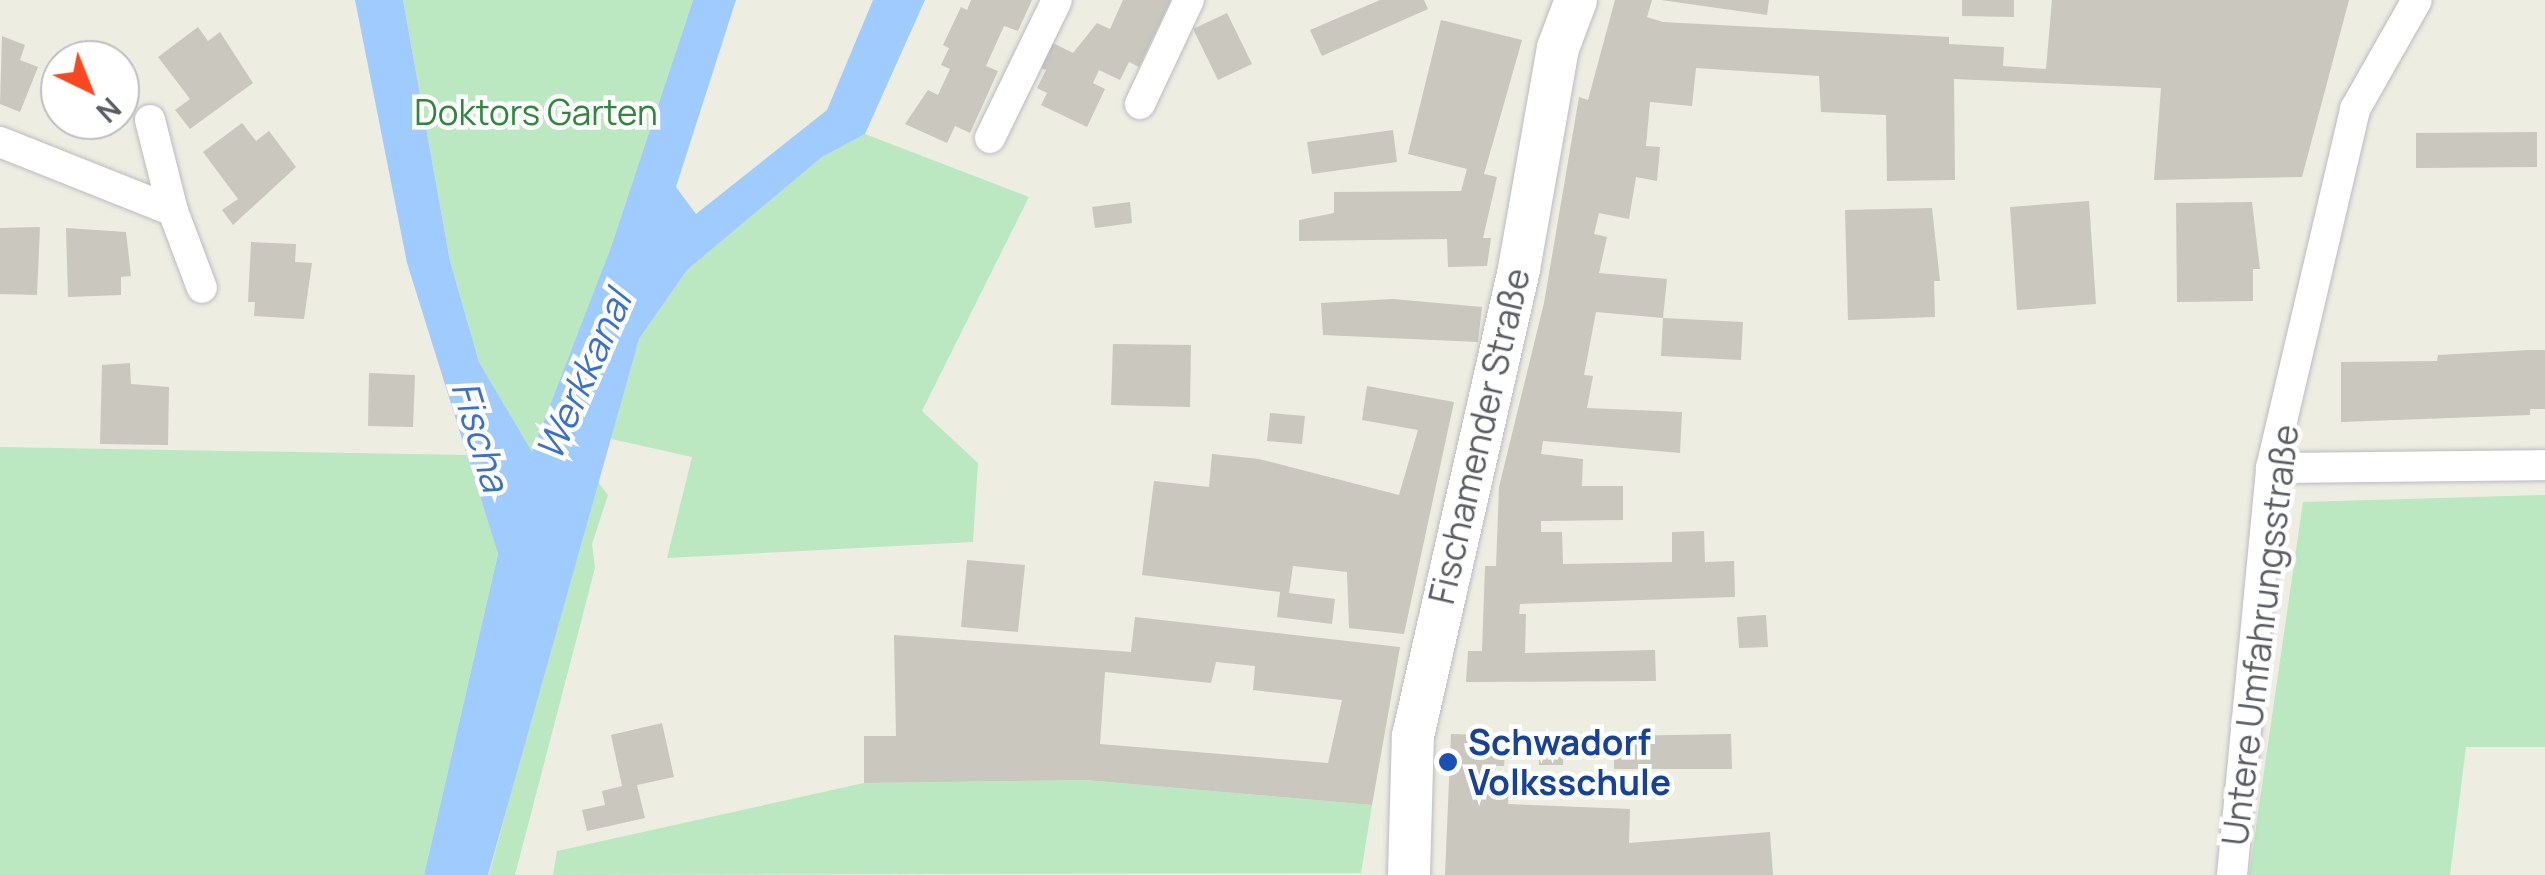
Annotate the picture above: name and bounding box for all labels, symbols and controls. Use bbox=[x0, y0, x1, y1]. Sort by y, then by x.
north arrow bbox=[40, 40, 140, 140]
text: N bbox=[89, 90, 129, 131]
park label: Doktors Garten bbox=[414, 91, 658, 133]
street label: Fischamender Straße bbox=[1420, 264, 1538, 608]
water label: Werkkanal bbox=[525, 283, 641, 467]
water label: Fischa bbox=[443, 375, 519, 497]
street label: Untere Umfahrungsstraße bbox=[2213, 422, 2307, 848]
place label: Schwadorf Volksschule bbox=[1468, 721, 1671, 803]
marker: Schwadorf Volksschule bbox=[1437, 751, 1459, 773]

